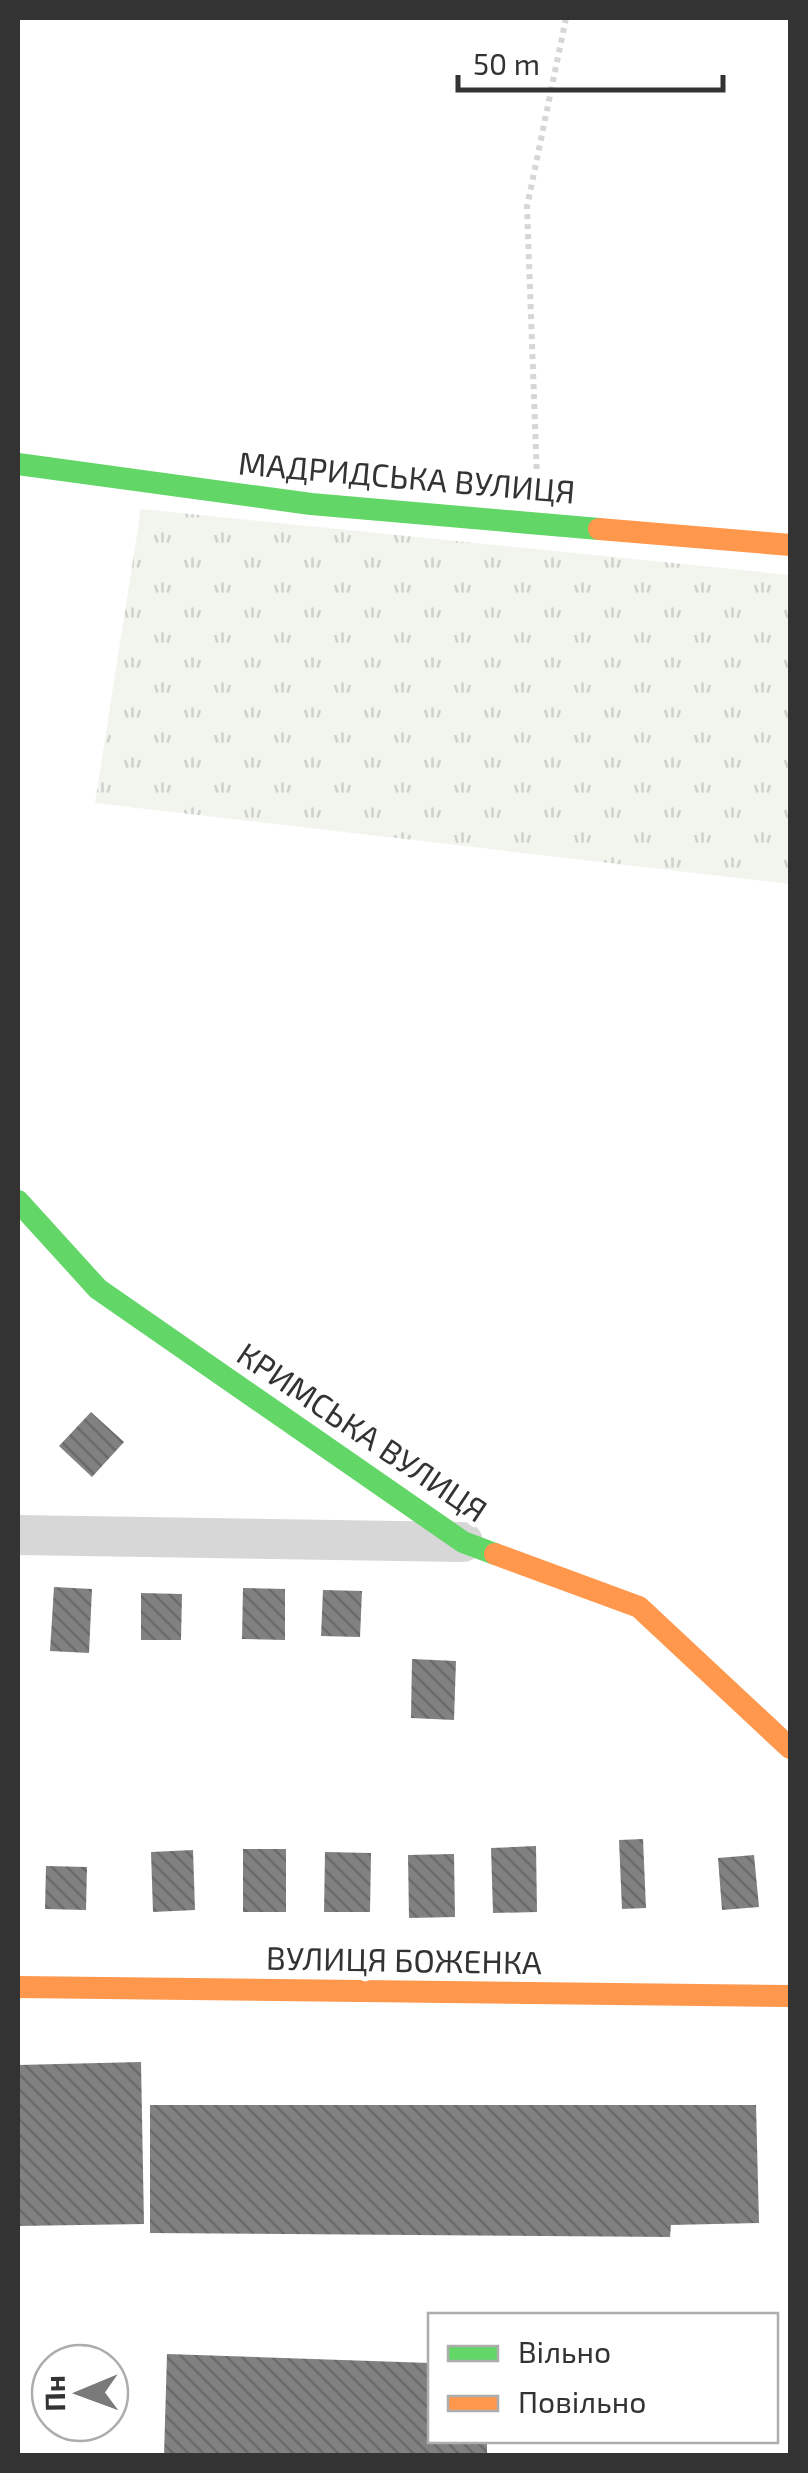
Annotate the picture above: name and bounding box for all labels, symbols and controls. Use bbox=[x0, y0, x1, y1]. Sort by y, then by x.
scale bar bbox=[458, 30, 723, 92]
text: 50 m bbox=[473, 45, 540, 81]
street label: МАДРИДСЬКА ВУЛИЦЯ bbox=[237, 442, 577, 510]
street label: КРИМСЬКА ВУЛИЦЯ bbox=[231, 1333, 495, 1529]
street label: ВУЛИЦЯ БОЖЕНКА bbox=[266, 1938, 542, 1980]
legend bbox=[428, 2313, 778, 2443]
text: Вільно bbox=[518, 2333, 611, 2369]
north arrow bbox=[30, 2343, 130, 2443]
text: Пн bbox=[37, 2375, 71, 2412]
text: Повільно bbox=[518, 2383, 646, 2419]

